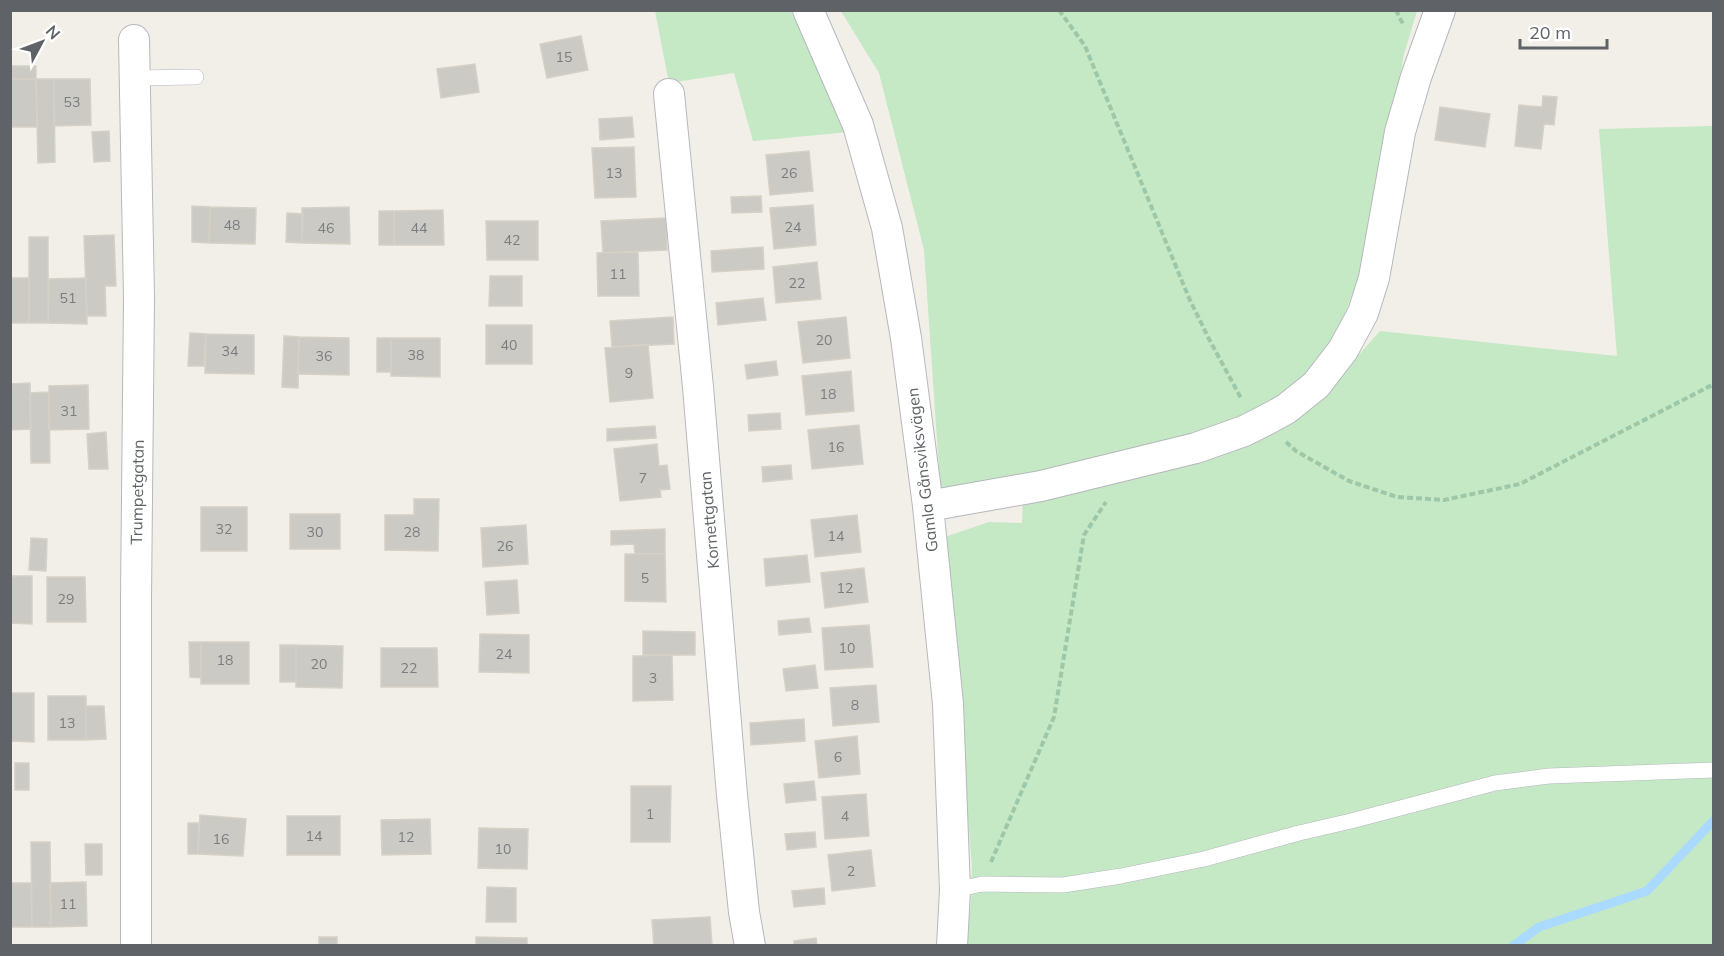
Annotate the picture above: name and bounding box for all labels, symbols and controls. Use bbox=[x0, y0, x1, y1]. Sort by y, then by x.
north arrow bbox=[12, 12, 72, 72]
scale bar bbox=[1520, 12, 1607, 50]
text: N bbox=[42, 21, 65, 43]
text: 20 m bbox=[1529, 21, 1571, 44]
house number: 15 bbox=[556, 48, 572, 66]
house number: 53 bbox=[64, 93, 80, 111]
house number: 13 bbox=[606, 164, 622, 182]
house number: 26 bbox=[781, 164, 797, 182]
house number: 48 bbox=[224, 216, 240, 234]
house number: 24 bbox=[785, 218, 802, 236]
house number: 46 bbox=[318, 219, 334, 237]
house number: 44 bbox=[411, 219, 428, 237]
house number: 42 bbox=[504, 231, 520, 249]
house number: 11 bbox=[610, 265, 626, 283]
house number: 22 bbox=[789, 274, 805, 292]
house number: 51 bbox=[60, 289, 76, 307]
house number: 20 bbox=[816, 331, 832, 349]
house number: 40 bbox=[501, 336, 517, 354]
house number: 34 bbox=[222, 342, 239, 360]
house number: 38 bbox=[408, 346, 424, 364]
house number: 36 bbox=[316, 347, 332, 365]
house number: 9 bbox=[625, 364, 633, 382]
house number: 18 bbox=[820, 385, 836, 403]
street label: Gamla Gånsviksvägen bbox=[902, 387, 942, 553]
house number: 31 bbox=[61, 402, 77, 420]
house number: 16 bbox=[828, 438, 844, 456]
street label: Trumpetgatan bbox=[126, 439, 148, 545]
house number: 7 bbox=[639, 469, 647, 487]
street label: Kornettgatan bbox=[695, 470, 723, 570]
house number: 32 bbox=[216, 520, 232, 538]
house number: 30 bbox=[307, 523, 323, 541]
house number: 28 bbox=[404, 523, 420, 541]
house number: 14 bbox=[828, 527, 845, 545]
house number: 26 bbox=[497, 537, 513, 555]
house number: 5 bbox=[641, 569, 649, 587]
house number: 12 bbox=[837, 579, 853, 597]
house number: 29 bbox=[58, 590, 74, 608]
house number: 10 bbox=[839, 639, 855, 657]
house number: 24 bbox=[496, 645, 513, 663]
house number: 18 bbox=[217, 651, 233, 669]
house number: 20 bbox=[311, 655, 327, 673]
house number: 22 bbox=[401, 659, 417, 677]
house number: 3 bbox=[649, 669, 657, 687]
house number: 8 bbox=[851, 696, 859, 714]
house number: 13 bbox=[59, 714, 75, 732]
house number: 6 bbox=[834, 748, 842, 766]
house number: 1 bbox=[646, 805, 654, 823]
house number: 4 bbox=[841, 807, 850, 825]
house number: 14 bbox=[306, 827, 323, 845]
house number: 12 bbox=[398, 828, 414, 846]
house number: 16 bbox=[213, 830, 229, 848]
house number: 10 bbox=[495, 840, 511, 858]
house number: 2 bbox=[847, 862, 855, 880]
house number: 11 bbox=[60, 895, 76, 913]

